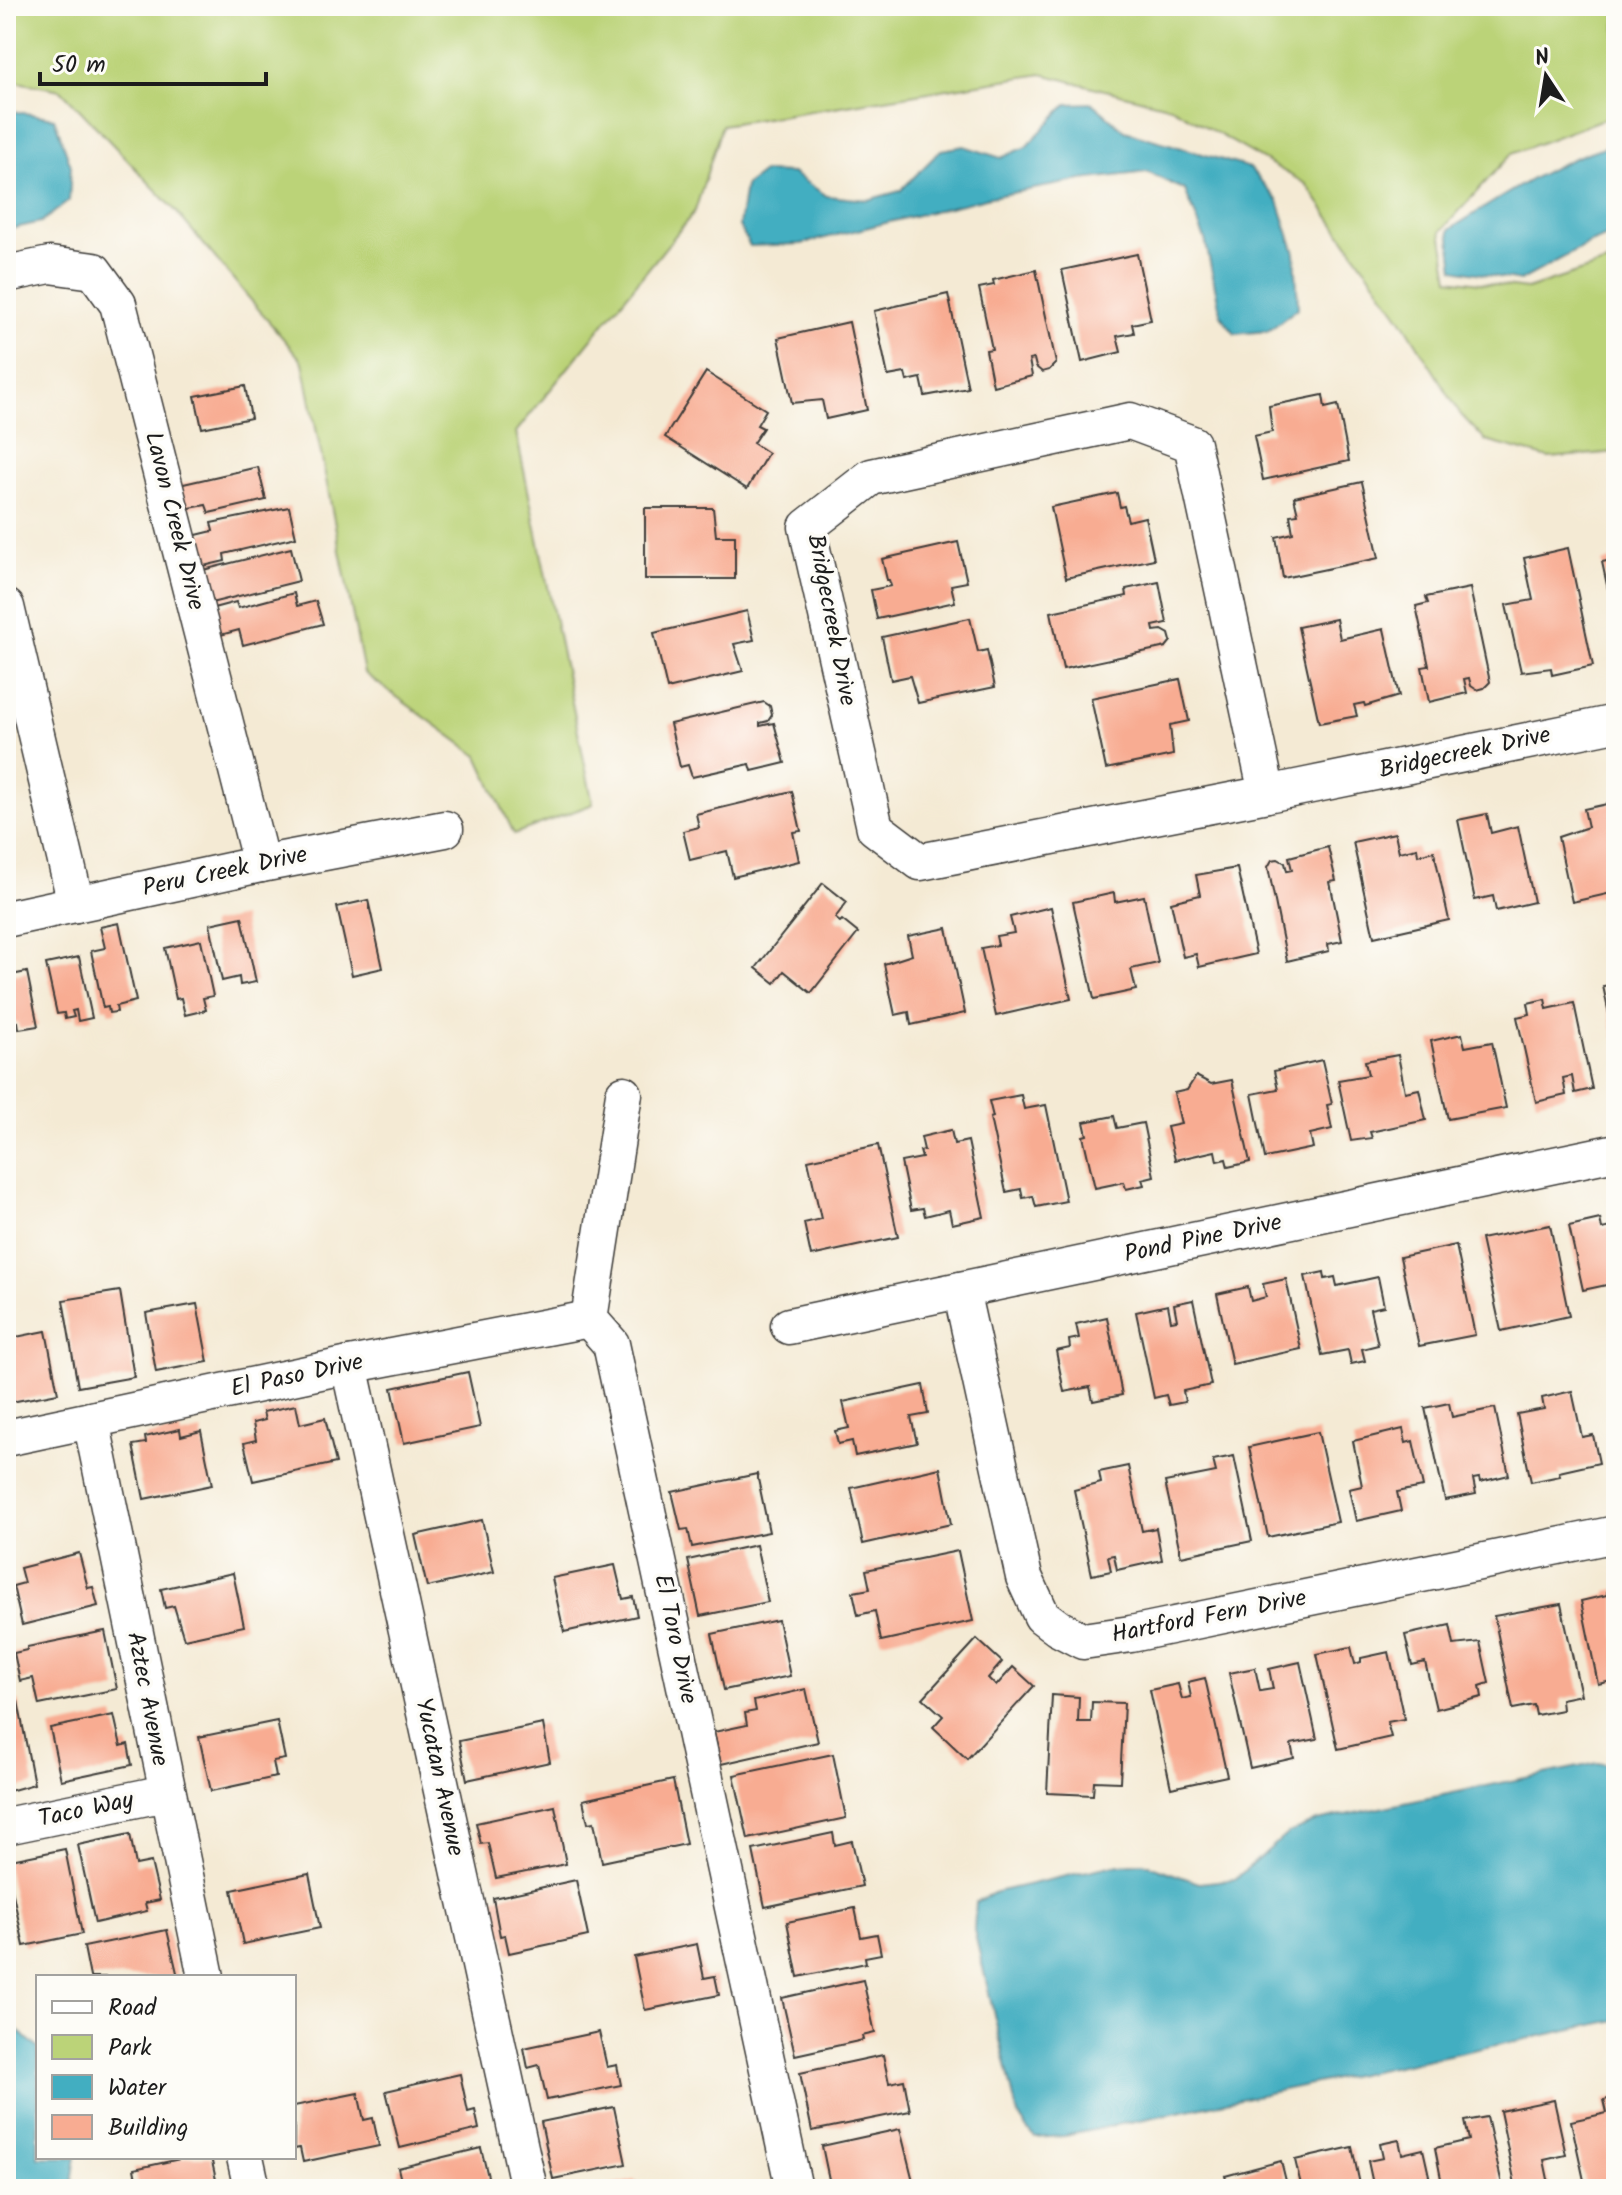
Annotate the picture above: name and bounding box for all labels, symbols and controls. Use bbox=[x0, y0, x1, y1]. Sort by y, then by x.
scale bar bbox=[40, 36, 266, 86]
north arrow bbox=[1506, 36, 1586, 116]
text: N bbox=[1532, 40, 1553, 77]
text: 50 m bbox=[52, 46, 106, 85]
street label: Lavon Creek Drive bbox=[133, 428, 215, 615]
street label: Bridgecreek Drive bbox=[795, 531, 867, 709]
street label: Bridgecreek Drive bbox=[1376, 716, 1554, 790]
street label: Peru Creek Drive bbox=[139, 835, 311, 909]
street label: Pond Pine Drive bbox=[1121, 1203, 1286, 1275]
street label: El Paso Drive bbox=[227, 1343, 367, 1409]
street label: El Toro Drive bbox=[642, 1571, 708, 1708]
street label: Hartford Fern Drive bbox=[1108, 1579, 1310, 1655]
street label: Aztec Avenue bbox=[115, 1628, 179, 1770]
street label: Yucatan Avenue bbox=[403, 1694, 475, 1860]
street label: Taco Way bbox=[35, 1781, 138, 1839]
legend bbox=[36, 1975, 296, 2159]
text: Road bbox=[108, 1989, 157, 2028]
text: Park bbox=[108, 2029, 152, 2068]
text: Water bbox=[108, 2069, 168, 2108]
text: Building bbox=[108, 2109, 188, 2148]

